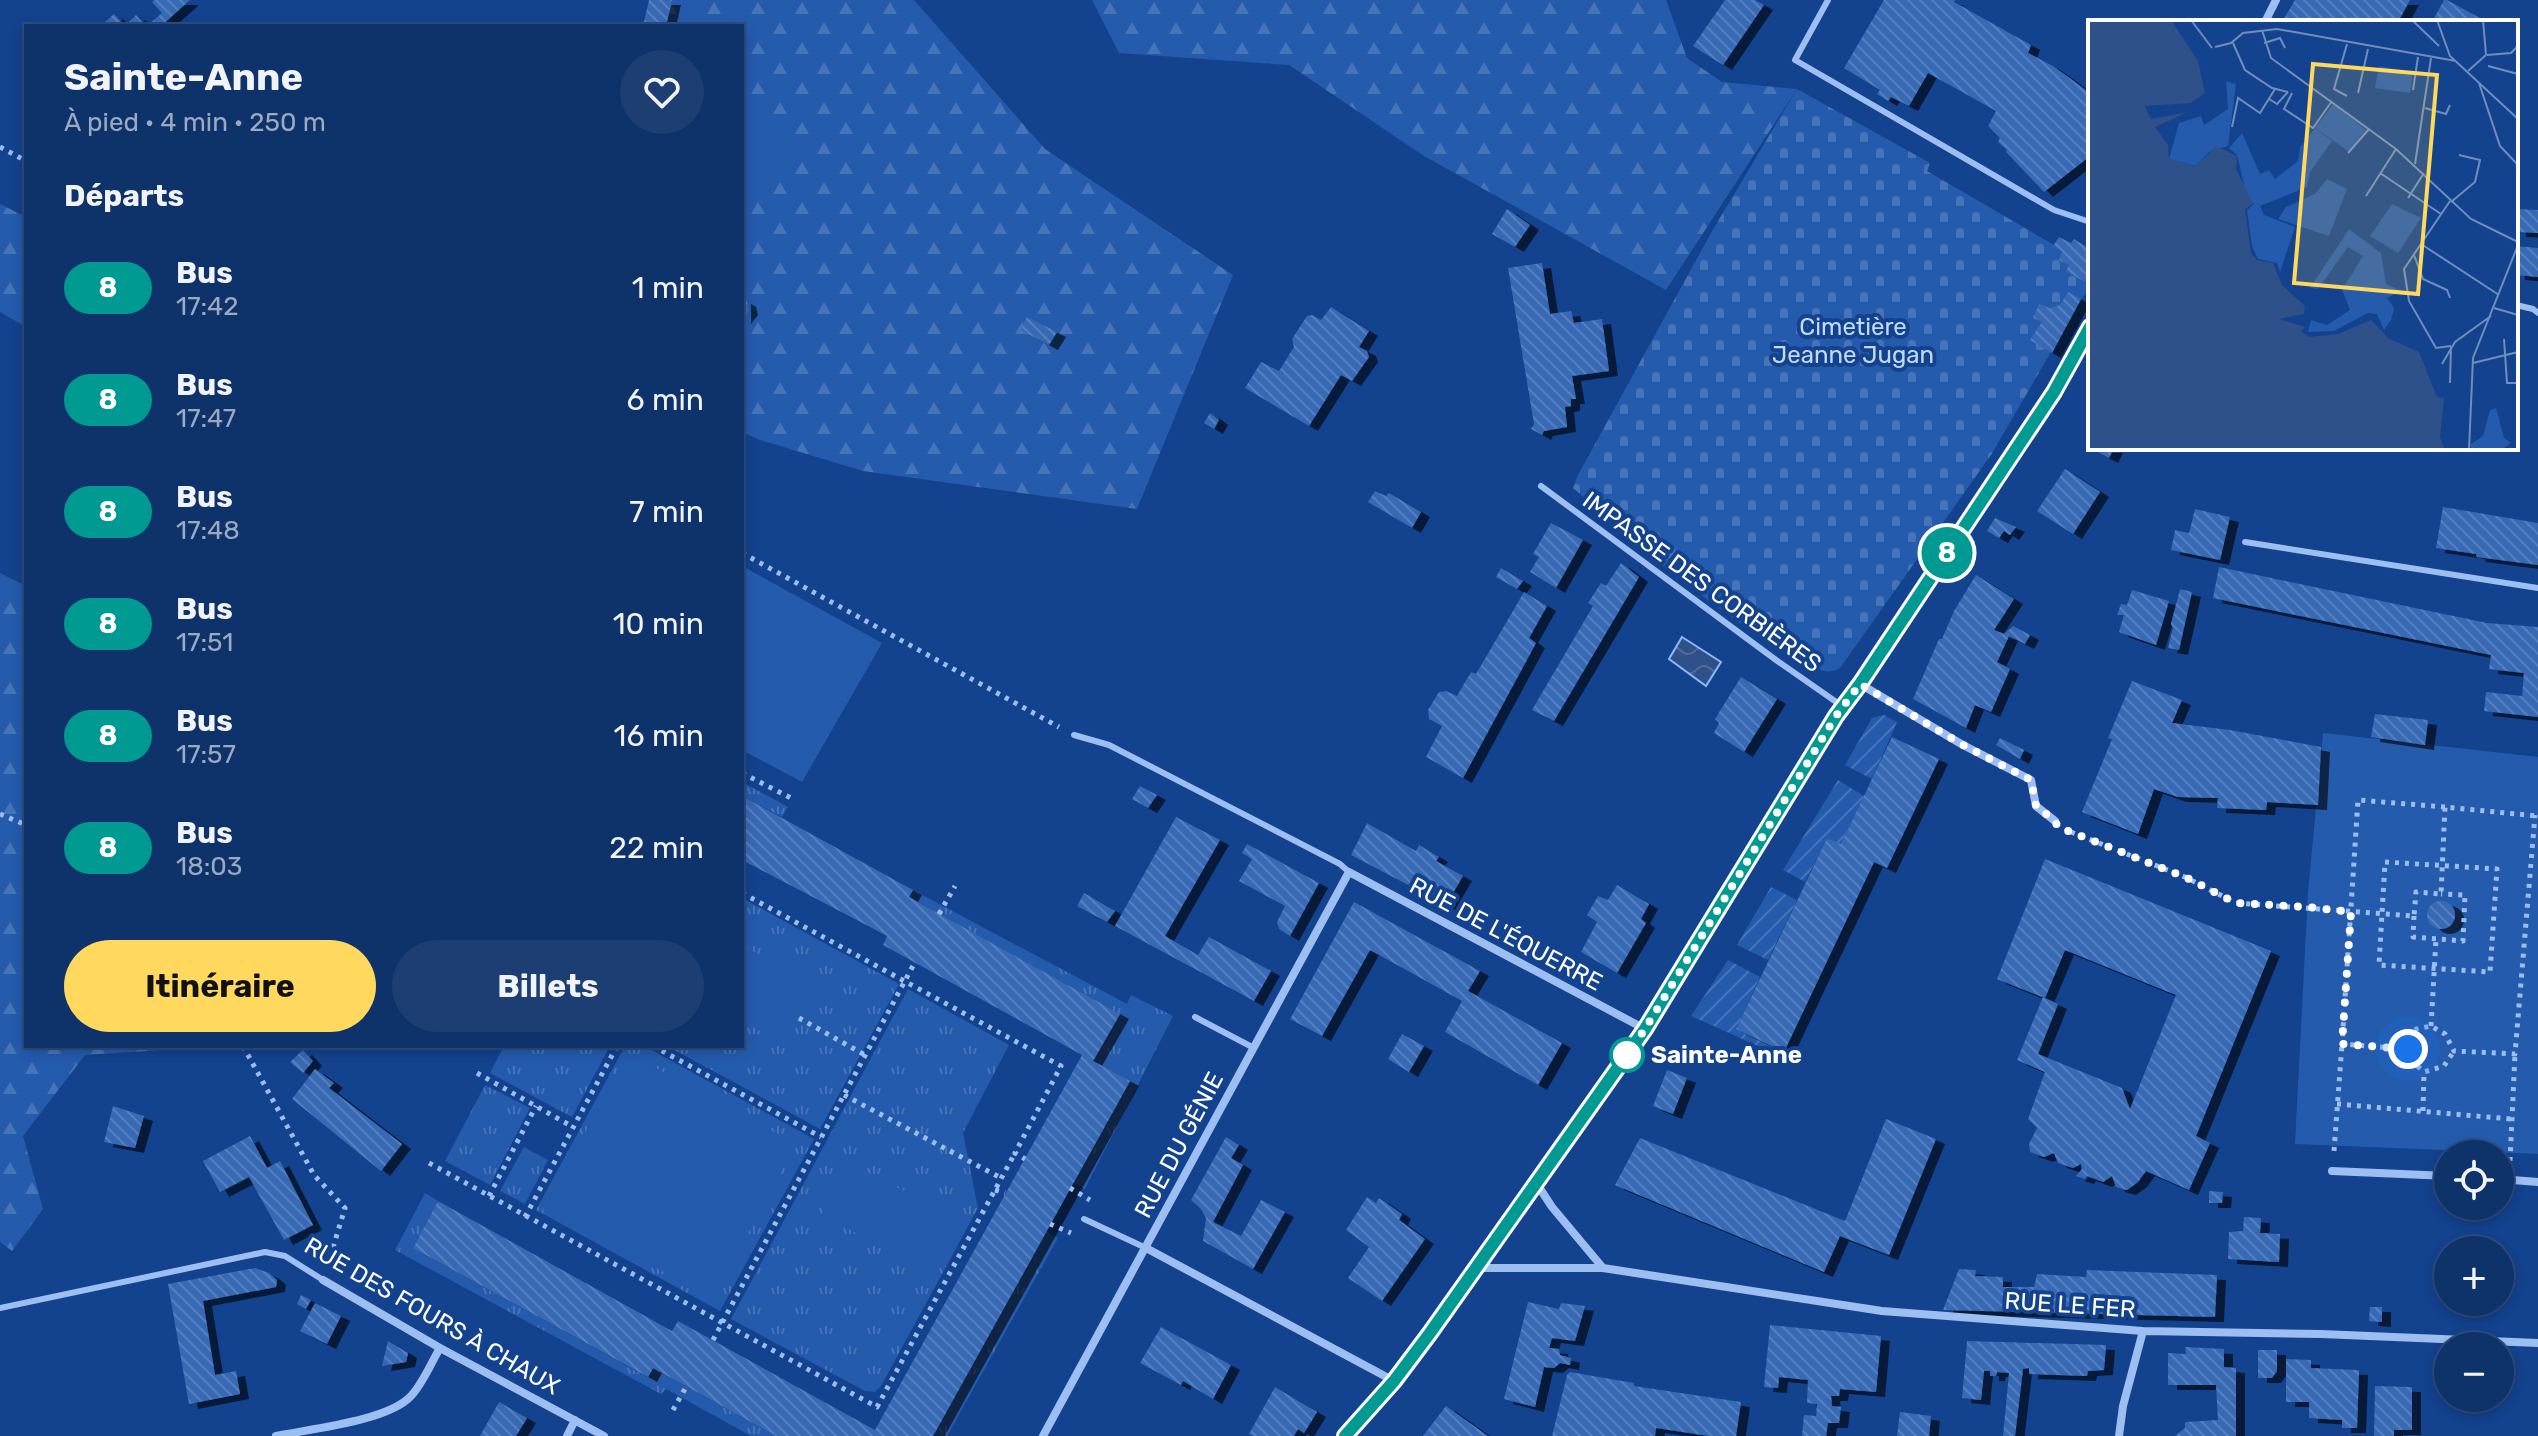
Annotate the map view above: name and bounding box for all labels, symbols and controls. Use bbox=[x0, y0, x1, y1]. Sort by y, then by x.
inset map bbox=[2088, 20, 2518, 450]
button: heart bbox=[620, 50, 704, 134]
text: Sainte-Anne bbox=[64, 54, 303, 100]
text: À pied · 4 min · 250 m bbox=[64, 107, 326, 138]
text: Départs bbox=[64, 178, 184, 214]
text: Bus bbox=[176, 255, 233, 291]
text: 1 min bbox=[632, 270, 704, 306]
text: 8 bbox=[99, 271, 117, 304]
text: 17:42 bbox=[176, 291, 239, 322]
park label: Cimetière Jeanne Jugan bbox=[1772, 313, 1934, 369]
text: Bus bbox=[176, 367, 233, 403]
text: 6 min bbox=[626, 382, 704, 418]
text: 8 bbox=[99, 383, 117, 416]
text: 17:47 bbox=[176, 403, 236, 434]
text: Bus bbox=[176, 479, 233, 515]
street label: IMPASSE DES CORBIÈRES bbox=[1577, 486, 1827, 678]
text: 7 min bbox=[629, 494, 704, 530]
text: 8 bbox=[99, 495, 117, 528]
text: 17:48 bbox=[176, 515, 240, 546]
line badge: 8 bbox=[1921, 527, 1973, 579]
text: 8 bbox=[1938, 536, 1956, 569]
text: Bus bbox=[176, 591, 233, 627]
text: 10 min bbox=[613, 606, 704, 642]
text: 8 bbox=[99, 607, 117, 640]
text: 17:51 bbox=[176, 627, 233, 658]
text: Bus bbox=[176, 703, 233, 739]
text: 16 min bbox=[614, 718, 704, 754]
text: 8 bbox=[99, 719, 117, 752]
text: 17:57 bbox=[176, 739, 236, 770]
text: Bus bbox=[176, 815, 233, 851]
text: 22 min bbox=[609, 830, 704, 866]
text: 8 bbox=[99, 831, 117, 864]
text: 18:03 bbox=[176, 851, 242, 882]
street label: RUE DE L'ÉQUERRE bbox=[1405, 871, 1607, 997]
button: Itinéraire bbox=[64, 940, 376, 1032]
button: Billets bbox=[392, 940, 704, 1032]
your location bbox=[2388, 1029, 2428, 1069]
marker: Sainte-Anne bbox=[1610, 1038, 1644, 1072]
place label: Sainte-Anne bbox=[1651, 1041, 1802, 1069]
street label: RUE DU GÉNIE bbox=[1129, 1067, 1229, 1223]
map controls bbox=[2434, 1140, 2514, 1412]
button: locate bbox=[2434, 1140, 2514, 1220]
street label: RUE DES FOURS À CHAUX bbox=[299, 1231, 565, 1401]
button: + bbox=[2434, 1236, 2514, 1316]
street label: RUE LE FER bbox=[2004, 1286, 2136, 1324]
button: − bbox=[2434, 1332, 2514, 1412]

